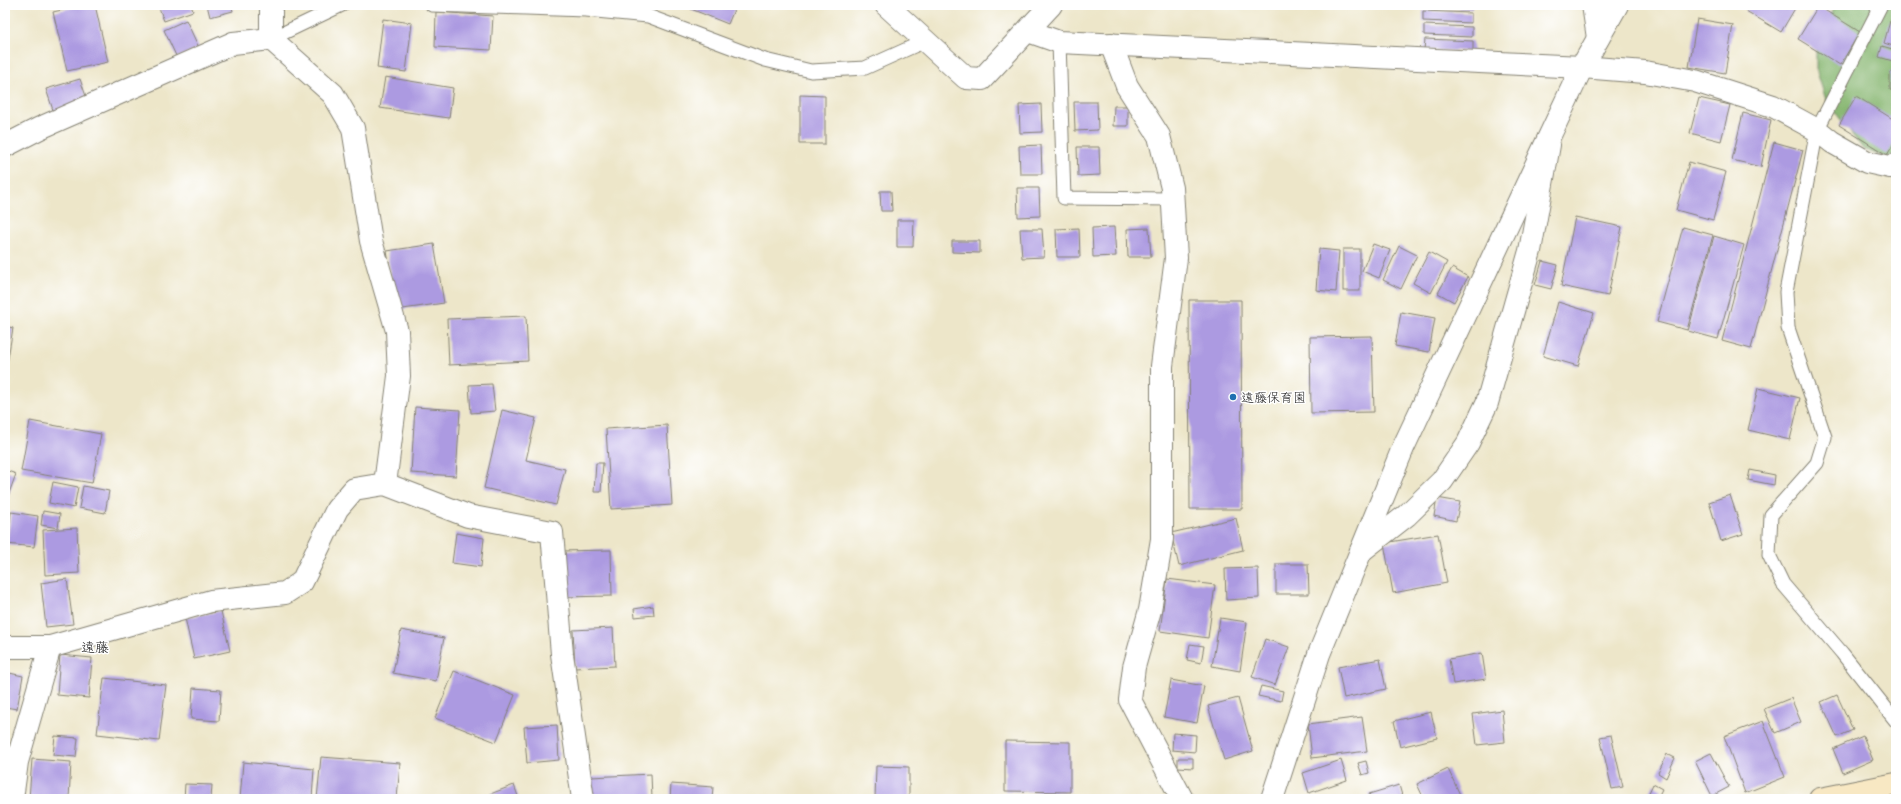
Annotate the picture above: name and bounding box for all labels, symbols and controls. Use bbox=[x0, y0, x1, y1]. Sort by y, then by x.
place label: 遠藤保育園 bbox=[1241, 390, 1306, 405]
marker: 遠藤保育園 bbox=[1228, 392, 1238, 402]
district label: 遠藤 bbox=[81, 639, 109, 656]

